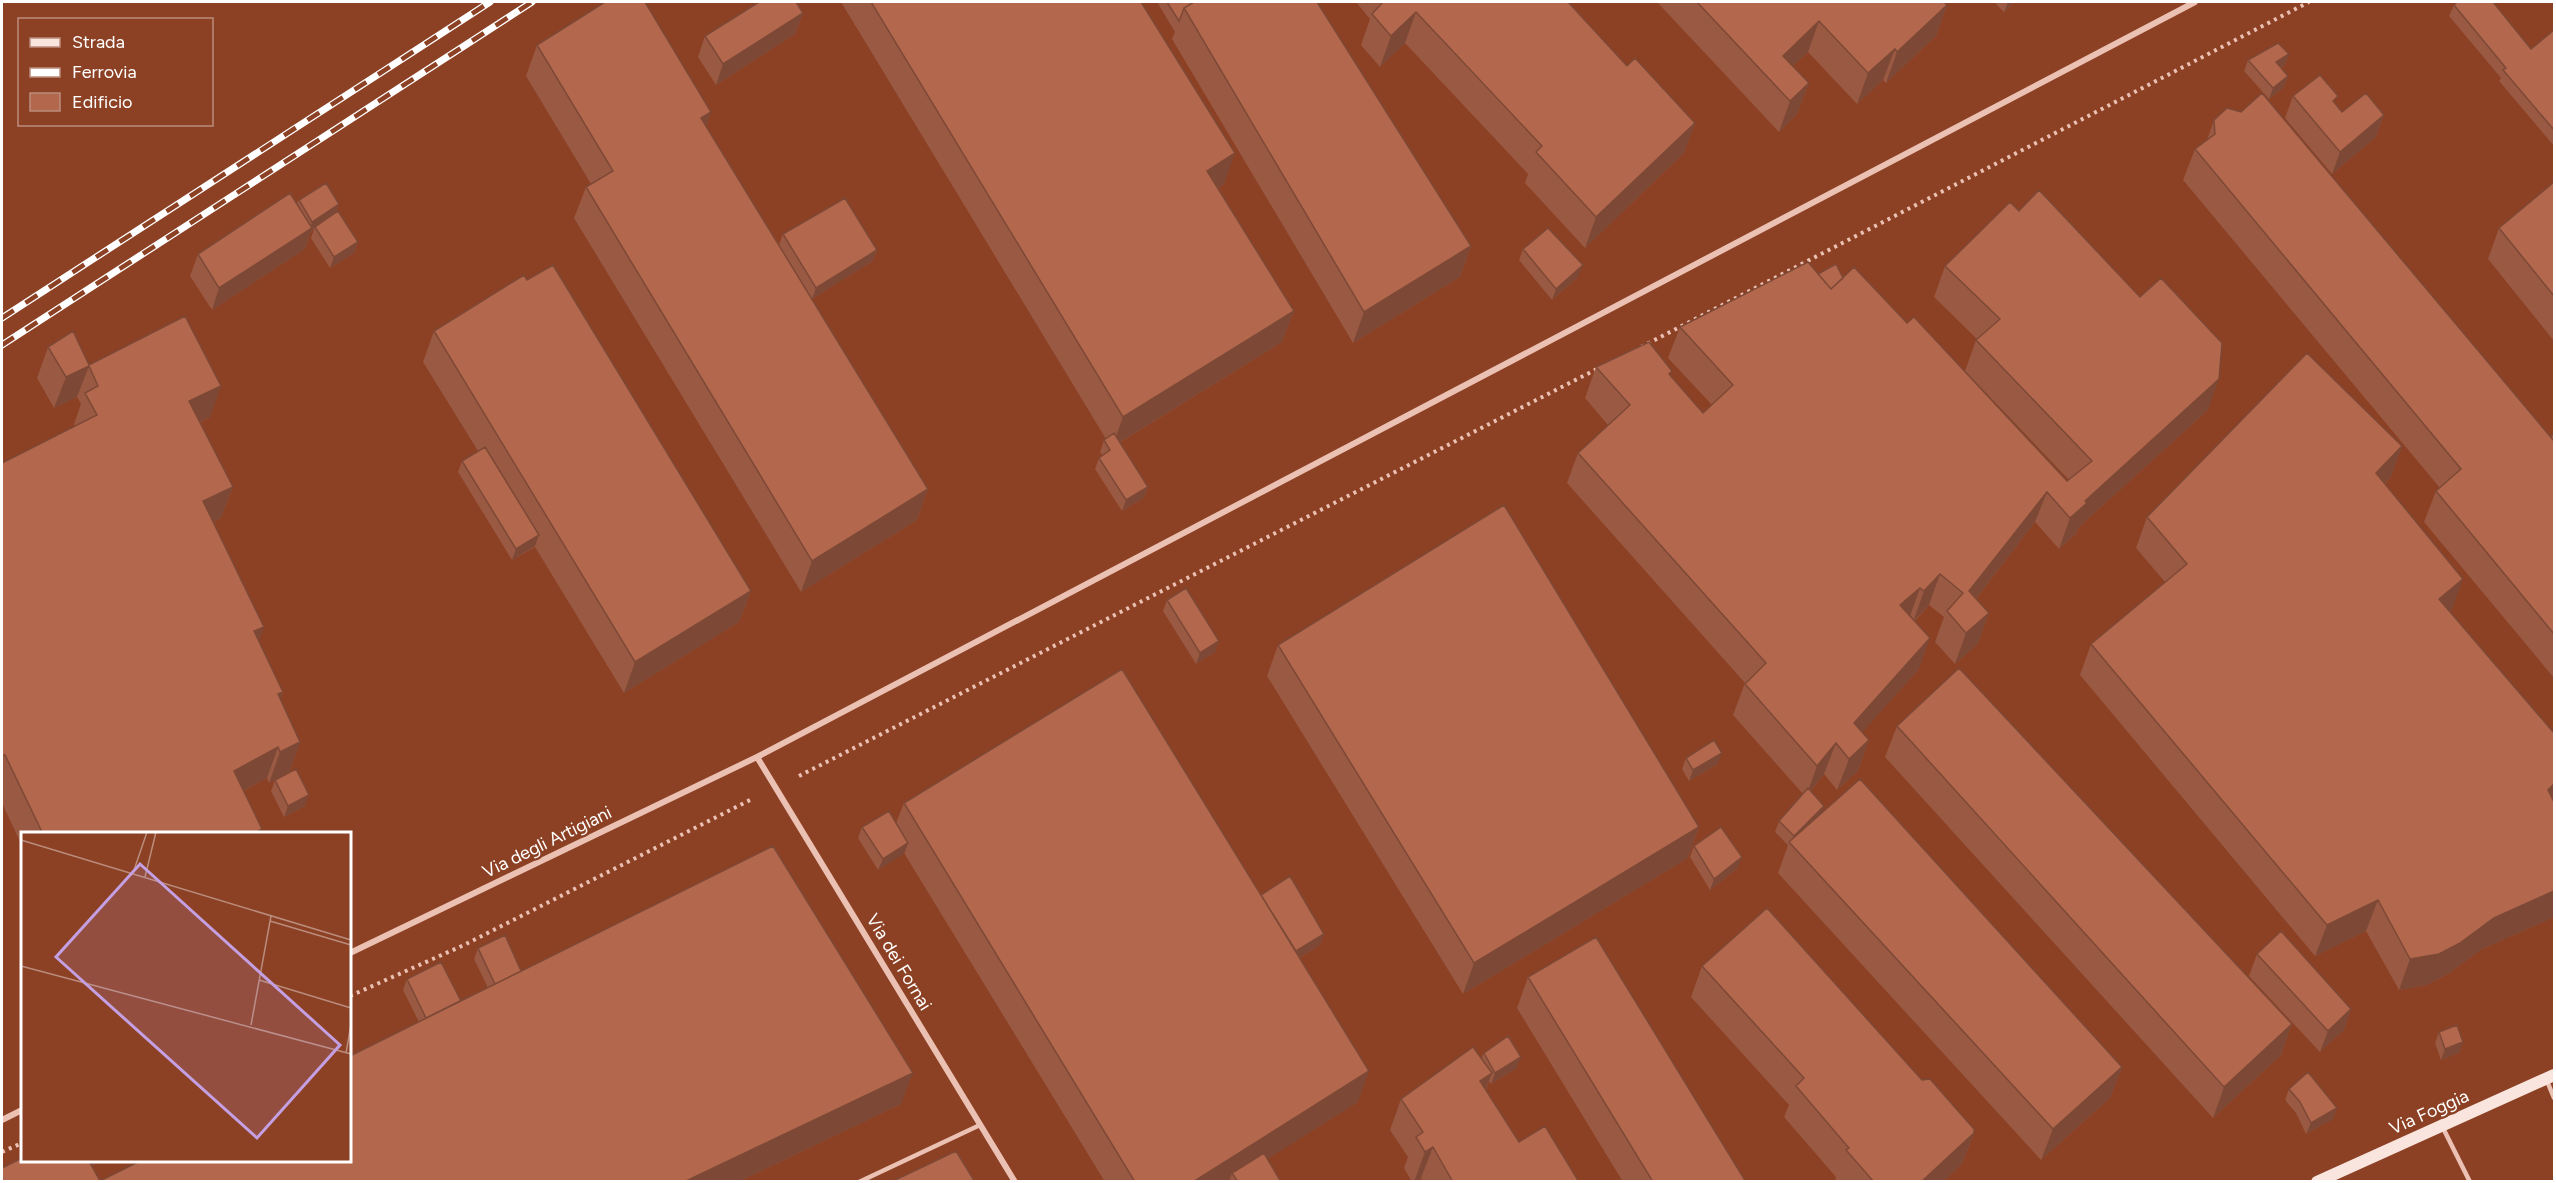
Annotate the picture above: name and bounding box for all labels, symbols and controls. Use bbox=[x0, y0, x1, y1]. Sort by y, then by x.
legend bbox=[18, 18, 213, 126]
text: Strada bbox=[72, 31, 125, 53]
text: Ferrovia bbox=[72, 61, 137, 83]
text: Edificio bbox=[72, 91, 133, 113]
street label: Via degli Artigiani bbox=[479, 801, 615, 883]
inset map bbox=[21, 832, 351, 1162]
street label: Via dei Fornai bbox=[862, 910, 936, 1014]
street label: Via Foggia bbox=[2386, 1085, 2472, 1139]

